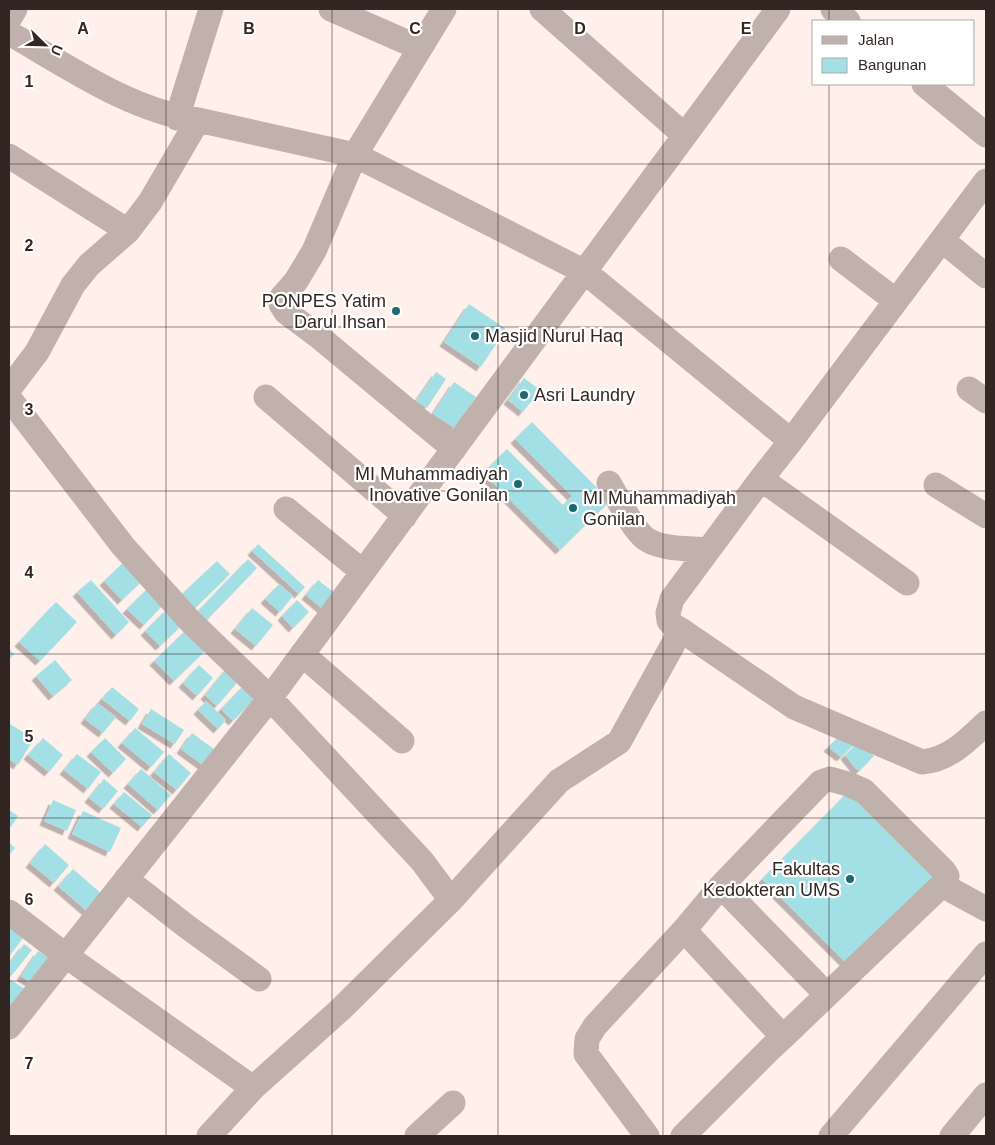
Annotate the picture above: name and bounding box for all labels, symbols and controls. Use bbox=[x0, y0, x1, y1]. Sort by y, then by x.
north arrow bbox=[20, 20, 70, 70]
text: A bbox=[77, 20, 89, 37]
text: B bbox=[243, 20, 255, 37]
text: C bbox=[409, 20, 421, 37]
text: D bbox=[574, 20, 586, 37]
text: E bbox=[741, 20, 752, 37]
legend bbox=[812, 20, 975, 85]
text: Jalan bbox=[858, 31, 894, 48]
text: U bbox=[48, 42, 66, 58]
text: Bangunan bbox=[858, 56, 926, 73]
text: 1 bbox=[25, 73, 34, 90]
text: 2 bbox=[25, 237, 34, 254]
place label: PONPES Yatim Darul Ihsan bbox=[262, 291, 386, 332]
marker: PONPES Yatim Darul Ihsan bbox=[390, 305, 402, 317]
place label: Masjid Nurul Haq bbox=[485, 326, 623, 346]
marker: Masjid Nurul Haq bbox=[469, 330, 481, 342]
place label: Asri Laundry bbox=[534, 385, 635, 405]
marker: Asri Laundry bbox=[518, 389, 530, 401]
text: 3 bbox=[25, 401, 34, 418]
place label: MI Muhammadiyah Inovative Gonilan bbox=[355, 464, 508, 505]
marker: MI Muhammadiyah Inovative Gonilan bbox=[512, 478, 524, 490]
place label: MI Muhammadiyah Gonilan bbox=[583, 488, 736, 529]
marker: MI Muhammadiyah Gonilan bbox=[567, 502, 579, 514]
text: 4 bbox=[25, 564, 34, 581]
text: 5 bbox=[25, 728, 34, 745]
place label: Fakultas Kedokteran UMS bbox=[703, 859, 840, 900]
marker: Fakultas Kedokteran UMS bbox=[844, 873, 856, 885]
text: 6 bbox=[25, 891, 34, 908]
text: 7 bbox=[25, 1055, 34, 1072]

